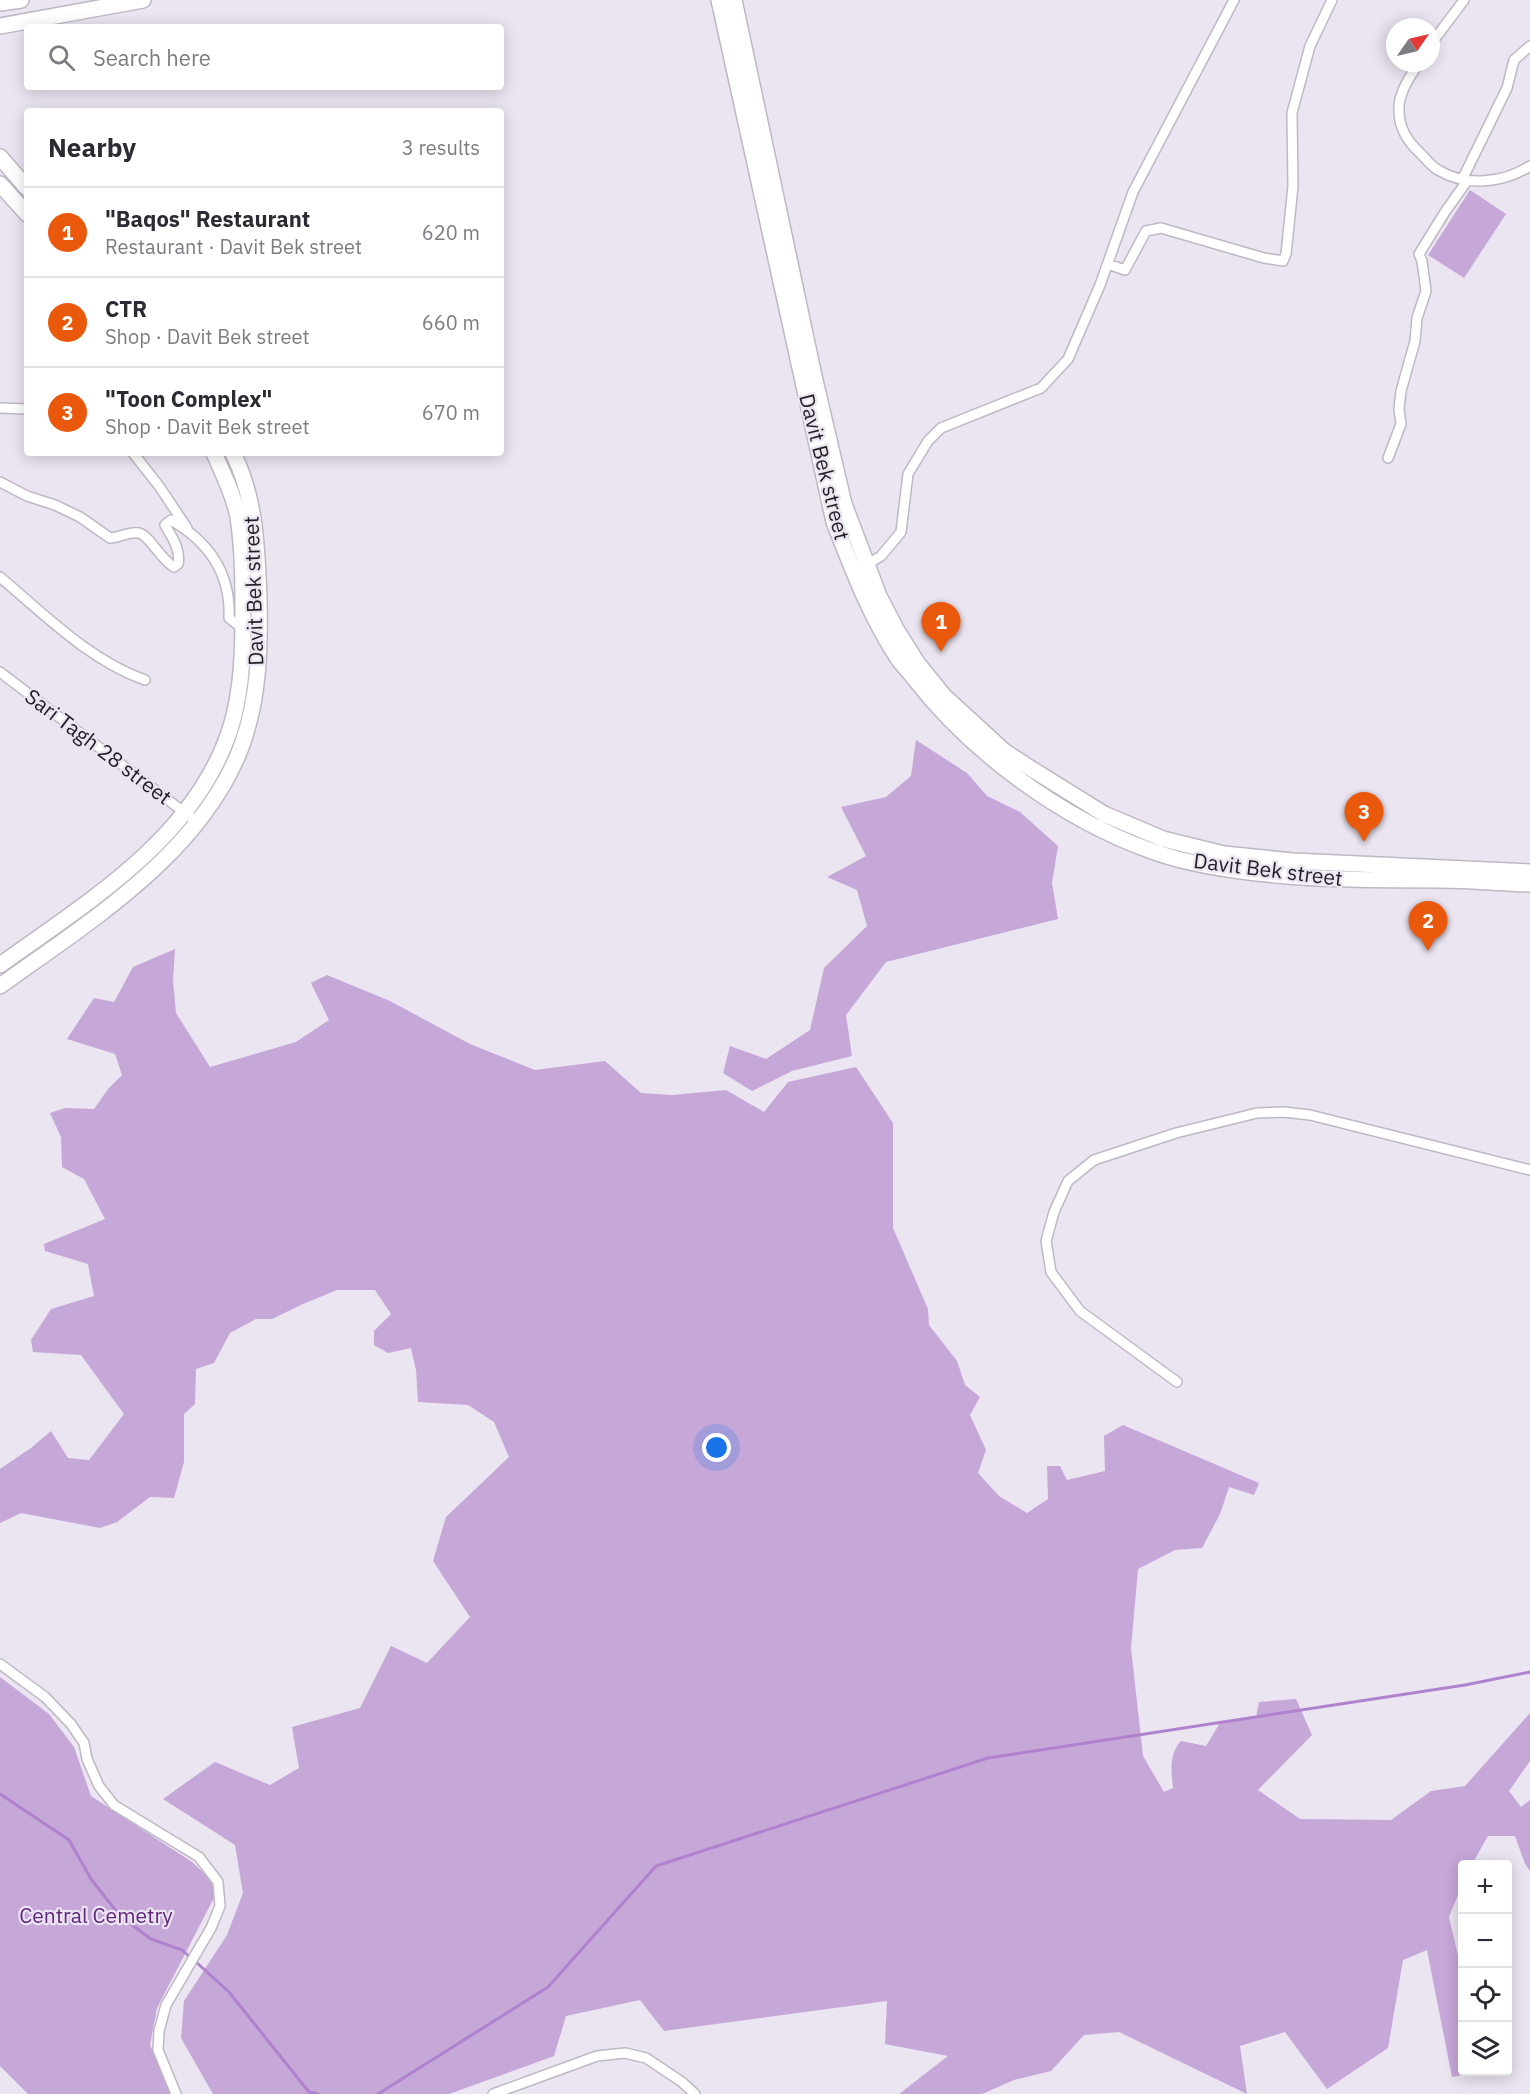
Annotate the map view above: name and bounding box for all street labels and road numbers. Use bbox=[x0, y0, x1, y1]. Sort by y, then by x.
street label: Davit Bek street bbox=[793, 391, 857, 543]
street label: Davit Bek street bbox=[236, 516, 270, 666]
street label: Sari Tagh 28 street bbox=[20, 682, 178, 811]
street label: Davit Bek street bbox=[1192, 846, 1344, 892]

